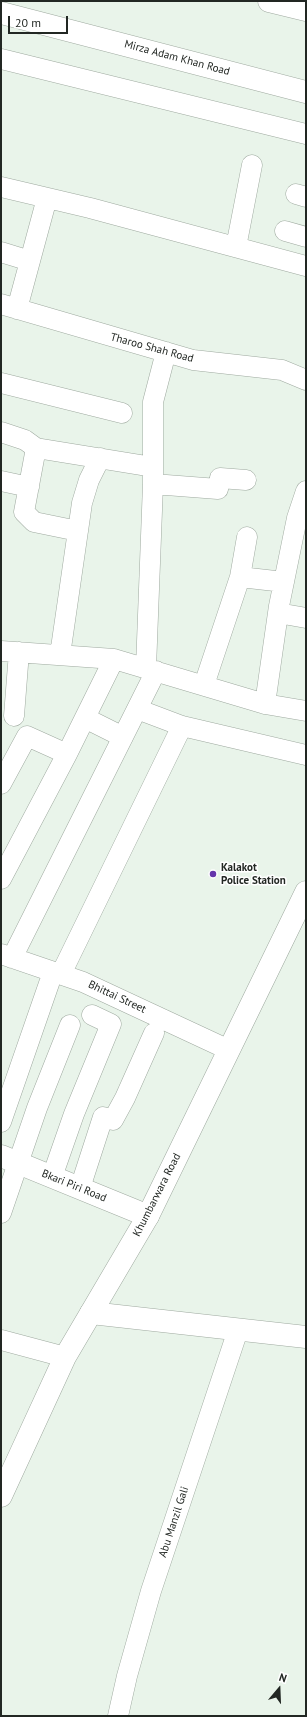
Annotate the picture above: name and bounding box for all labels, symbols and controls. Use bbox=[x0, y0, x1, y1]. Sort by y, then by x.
scale bar bbox=[10, 8, 70, 34]
text: 20 m bbox=[15, 15, 41, 30]
street label: Mirza Adam Khan Road bbox=[123, 38, 231, 78]
street label: Tharoo Shah Road bbox=[109, 331, 195, 365]
place label: Kalakot Police Station bbox=[221, 861, 286, 887]
marker: Kalakot Police Station bbox=[208, 869, 218, 879]
street label: Bhittai Street bbox=[86, 978, 148, 1016]
street label: Khumbarwara Road bbox=[130, 1151, 184, 1239]
street label: Bkari Piri Road bbox=[40, 1167, 108, 1205]
street label: Abu Manzil Gali bbox=[156, 1485, 192, 1559]
north arrow bbox=[259, 1669, 299, 1709]
text: N bbox=[277, 1670, 289, 1685]

